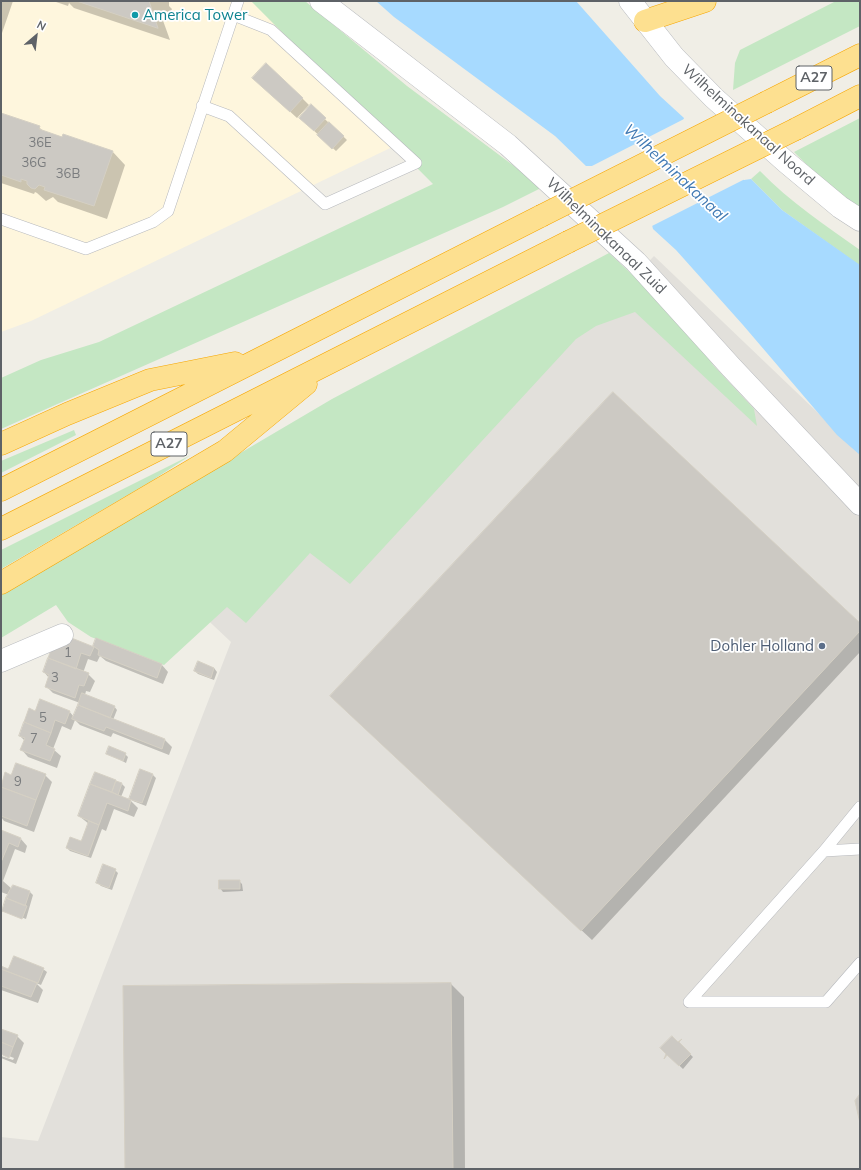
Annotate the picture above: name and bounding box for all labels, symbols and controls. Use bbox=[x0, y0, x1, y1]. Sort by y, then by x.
place label: America Tower bbox=[143, 6, 248, 24]
marker: America Tower bbox=[130, 10, 140, 20]
north arrow bbox=[16, 16, 56, 56]
text: N bbox=[35, 17, 49, 34]
street label: Wilhelminakanaal Noord bbox=[678, 61, 818, 189]
road number: A27 bbox=[796, 66, 832, 90]
water label: Wilhelminakanaal bbox=[619, 120, 731, 226]
house number: 36E bbox=[28, 135, 52, 151]
house number: 36G bbox=[21, 155, 47, 171]
house number: 36B bbox=[56, 166, 80, 182]
street label: Wilhelminakanaal Zuid bbox=[542, 174, 670, 298]
road number: A27 bbox=[151, 432, 187, 456]
place label: Dohler Holland bbox=[710, 637, 814, 655]
marker: Dohler Holland bbox=[817, 641, 827, 651]
house number: 1 bbox=[64, 645, 72, 661]
house number: 3 bbox=[51, 670, 59, 686]
house number: 5 bbox=[39, 710, 47, 726]
house number: 7 bbox=[30, 731, 38, 747]
house number: 9 bbox=[14, 774, 22, 790]

